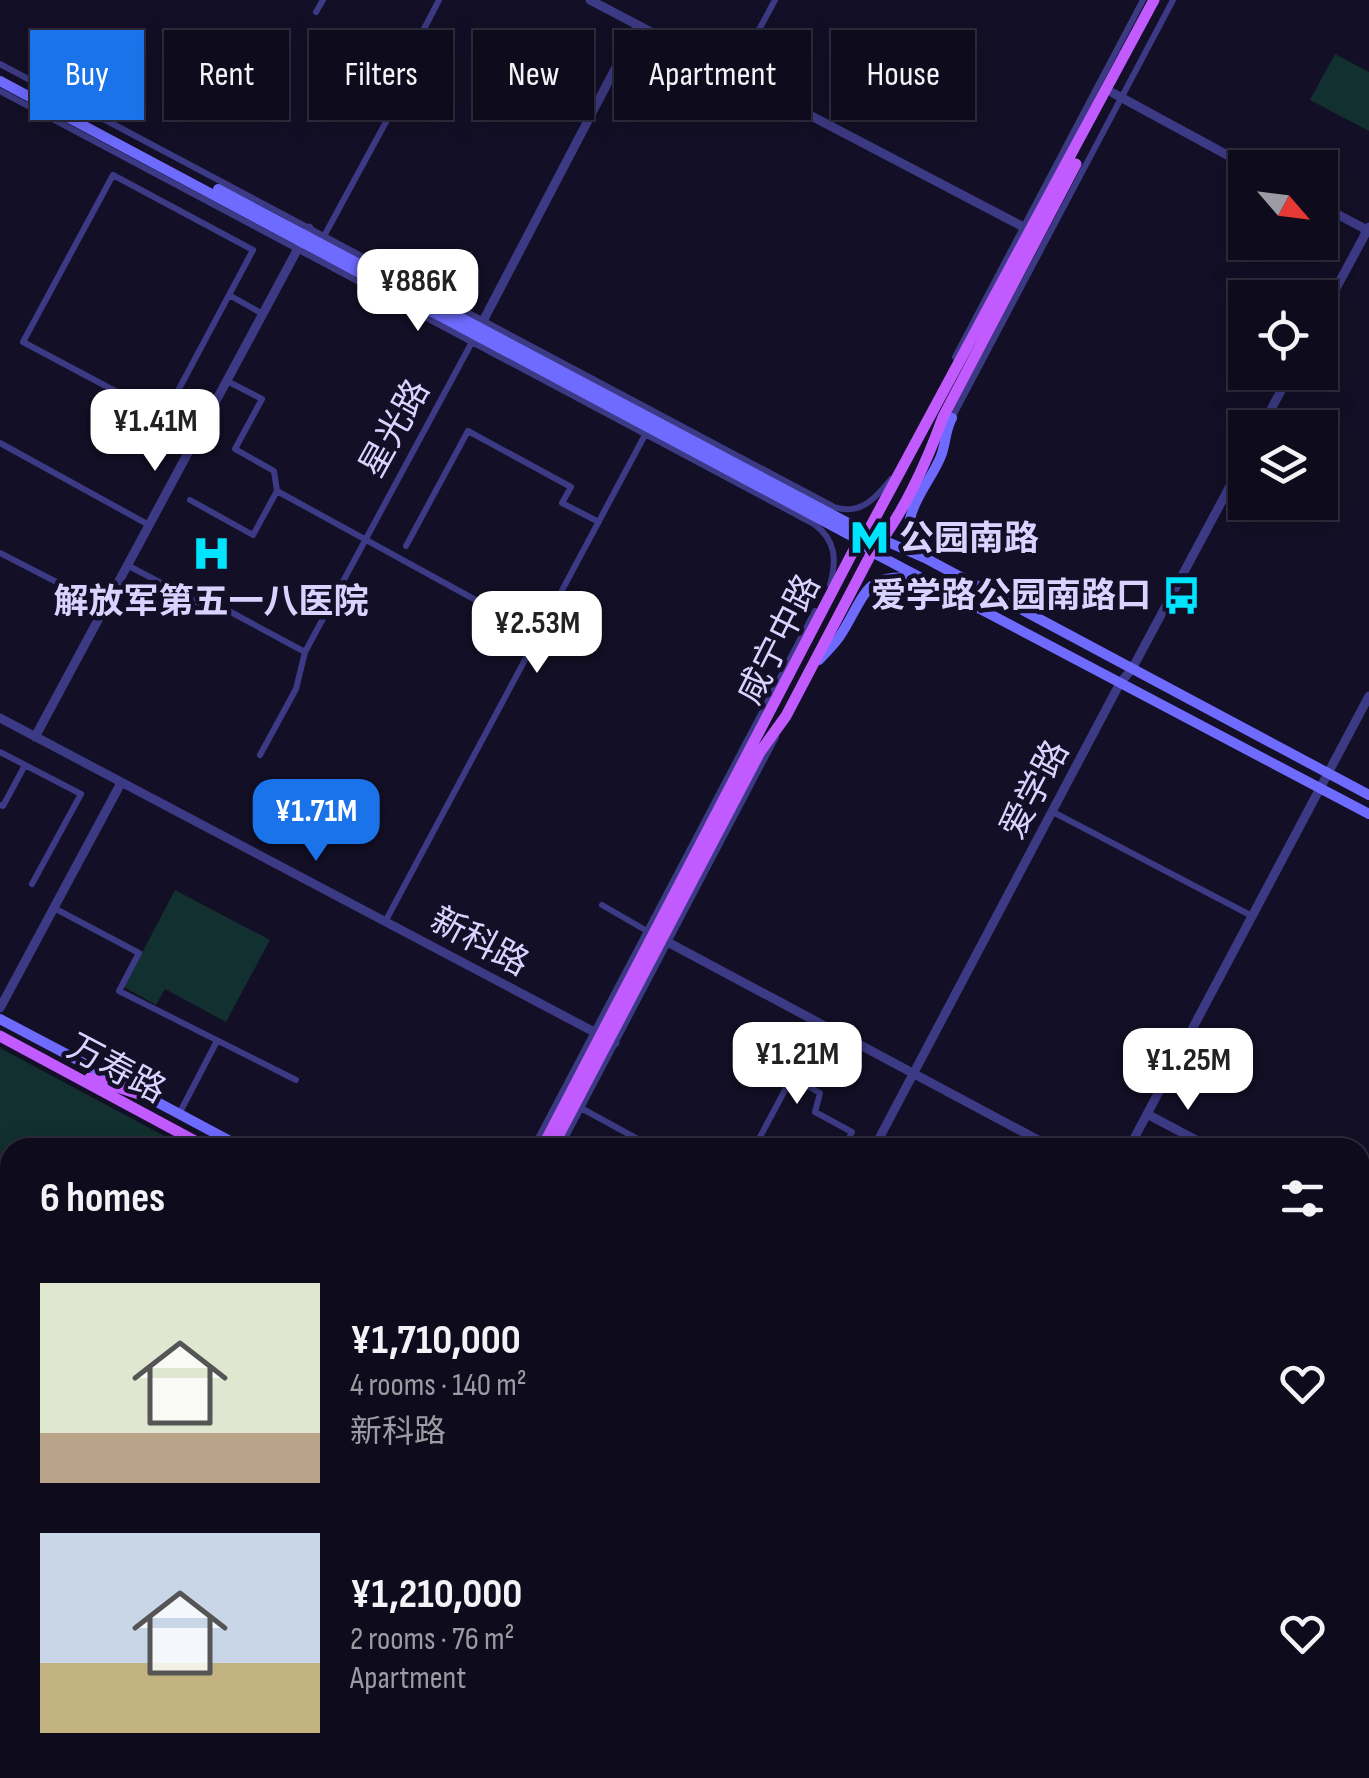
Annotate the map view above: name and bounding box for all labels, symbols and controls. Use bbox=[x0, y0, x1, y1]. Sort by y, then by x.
chip: Buy bbox=[30, 30, 144, 120]
chip: Rent bbox=[164, 30, 289, 120]
chip: Filters bbox=[309, 30, 453, 120]
chip: New bbox=[473, 30, 594, 120]
chip: Apartment bbox=[614, 30, 811, 120]
chip: House bbox=[831, 30, 975, 120]
north arrow bbox=[1228, 150, 1338, 260]
map controls bbox=[1228, 150, 1338, 520]
pin: ¥886K bbox=[348, 249, 488, 334]
text: ¥886K bbox=[379, 262, 457, 301]
button: locate bbox=[1228, 280, 1338, 390]
street label: 星光路 bbox=[351, 372, 440, 485]
pin: ¥1.41M bbox=[74, 389, 236, 474]
text: ¥1.41M bbox=[113, 402, 197, 441]
button: layers bbox=[1228, 410, 1338, 520]
metro station icon: 公园南路 bbox=[848, 517, 890, 559]
place label: 公园南路 bbox=[899, 518, 1039, 561]
hospital icon: 解放军第五一八医院 bbox=[190, 533, 232, 575]
street label: 咸宁中路 bbox=[728, 568, 830, 712]
bus stop icon: 爱学路公园南路口 bbox=[1160, 574, 1202, 616]
place label: 爱学路公园南路口 bbox=[871, 575, 1151, 618]
place label: 解放军第五一八医院 bbox=[53, 581, 369, 624]
pin: ¥2.53M bbox=[456, 591, 618, 676]
text: ¥2.53M bbox=[494, 604, 580, 643]
street label: 爱学路 bbox=[992, 733, 1079, 846]
pin: ¥1.71M bbox=[235, 779, 397, 864]
text: ¥1.71M bbox=[275, 792, 357, 831]
street label: 新科路 bbox=[423, 899, 536, 986]
pin: ¥1.21M bbox=[716, 1022, 878, 1107]
street label: 万寿路 bbox=[60, 1026, 173, 1113]
pin: ¥1.25M bbox=[1107, 1028, 1269, 1113]
text: ¥1.21M bbox=[755, 1035, 839, 1074]
text: ¥1.25M bbox=[1145, 1041, 1231, 1080]
icon: filters bbox=[1275, 1171, 1330, 1226]
text: 6 homes bbox=[40, 1173, 165, 1224]
text: ¥1,710,000 bbox=[350, 1315, 521, 1366]
icon: home bbox=[120, 1323, 240, 1443]
icon: heart bbox=[1275, 1356, 1330, 1411]
text: 4 rooms · 140 m² bbox=[350, 1366, 527, 1405]
text: 新科路 bbox=[350, 1413, 446, 1452]
text: ¥1,210,000 bbox=[350, 1569, 522, 1620]
icon: home bbox=[120, 1573, 240, 1693]
icon: heart bbox=[1275, 1606, 1330, 1661]
text: 2 rooms · 76 m² bbox=[350, 1620, 514, 1659]
text: Apartment bbox=[350, 1659, 466, 1698]

